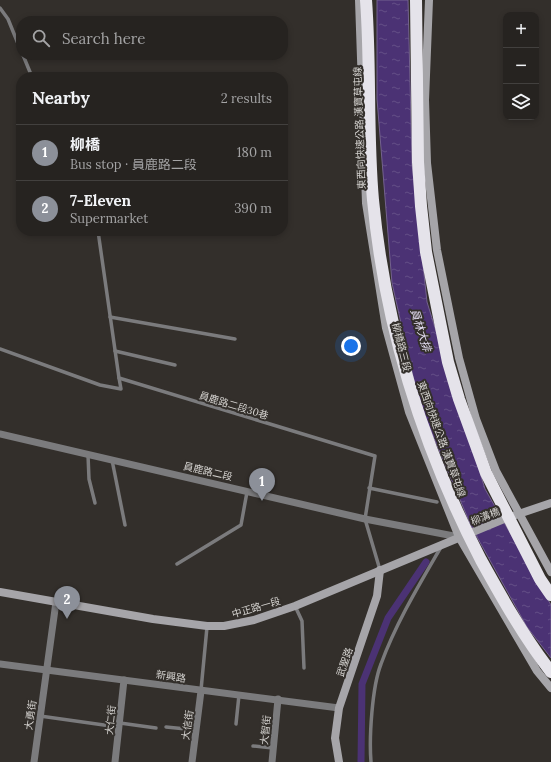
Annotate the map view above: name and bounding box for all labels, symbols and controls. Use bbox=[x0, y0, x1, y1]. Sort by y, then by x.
map controls bbox=[503, 12, 539, 120]
button: + bbox=[503, 12, 539, 48]
search box bbox=[16, 16, 288, 60]
icon: search bbox=[30, 27, 52, 49]
text: Search here bbox=[62, 29, 145, 48]
button: − bbox=[503, 48, 539, 84]
street label: 東西向快速公路 漢寶草屯線 bbox=[351, 66, 368, 189]
button: layers bbox=[503, 84, 539, 120]
text: Nearby bbox=[32, 87, 90, 109]
text: 2 results bbox=[221, 90, 272, 107]
text: 柳橋 bbox=[70, 135, 100, 154]
text: 1 bbox=[42, 144, 48, 161]
text: 180 m bbox=[237, 144, 272, 161]
text: Bus stop · 員鹿路二段 bbox=[70, 156, 197, 173]
text: 7-Eleven bbox=[70, 191, 131, 210]
text: 2 bbox=[42, 200, 48, 217]
text: 390 m bbox=[234, 200, 272, 217]
text: Supermarket bbox=[70, 210, 148, 227]
water label: 員林大排 bbox=[408, 307, 435, 355]
street label: 柳橋路三段 bbox=[389, 321, 414, 373]
your location bbox=[341, 336, 361, 356]
street label: 東西向快速公路 漢寶草屯線 bbox=[414, 379, 469, 499]
street label: 員鹿路二段30巷 bbox=[198, 389, 270, 422]
street label: 員鹿路二段 bbox=[182, 460, 234, 483]
pin: 1 bbox=[249, 468, 275, 501]
street label: 柳溝橋 bbox=[469, 505, 502, 528]
pin: 2 bbox=[54, 586, 80, 619]
street label: 中正路一段 bbox=[230, 594, 282, 621]
street label: 武聖路 bbox=[333, 646, 356, 678]
street label: 新興路 bbox=[155, 668, 187, 685]
street label: 大勇街 bbox=[22, 699, 39, 731]
street label: 大仁街 bbox=[102, 704, 119, 736]
street label: 大信街 bbox=[179, 709, 196, 741]
street label: 大智街 bbox=[257, 714, 274, 746]

